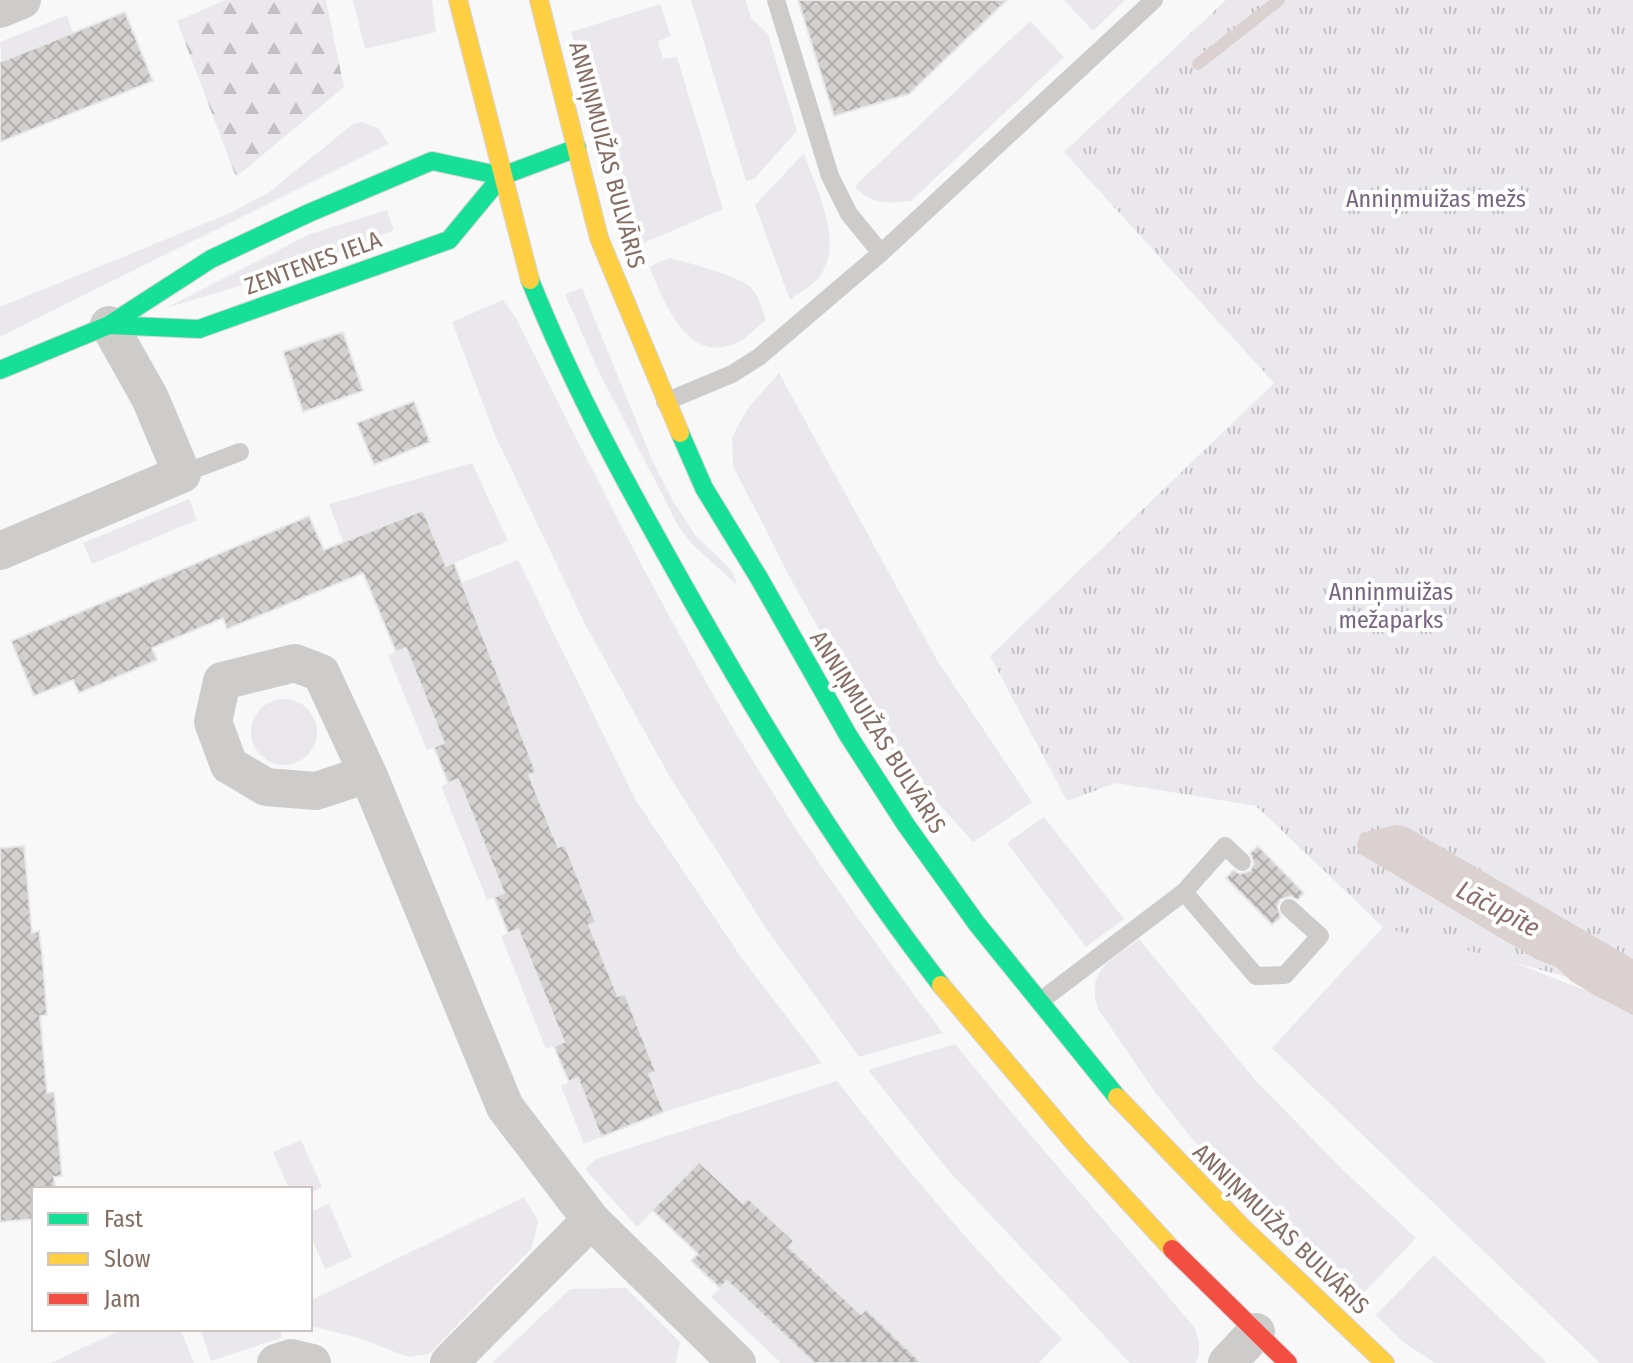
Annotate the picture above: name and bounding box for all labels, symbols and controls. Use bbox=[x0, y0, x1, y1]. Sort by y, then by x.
street label: ANNIŅMUIŽAS BULVĀRIS bbox=[561, 39, 651, 272]
park label: Anniņmuižas mežs bbox=[1346, 185, 1526, 215]
street label: ZENTENES IELA bbox=[241, 225, 386, 301]
park label: Anniņmuižas mežaparks bbox=[1329, 578, 1453, 634]
street label: ANNIŅMUIŽAS BULVĀRIS bbox=[803, 626, 952, 840]
water label: Lāčupīte bbox=[1451, 874, 1545, 944]
street label: ANNIŅMUIŽAS BULVĀRIS bbox=[1186, 1138, 1375, 1322]
legend bbox=[32, 1187, 312, 1331]
text: Fast bbox=[104, 1205, 143, 1233]
text: Slow bbox=[104, 1245, 151, 1273]
text: Jam bbox=[104, 1285, 141, 1313]

